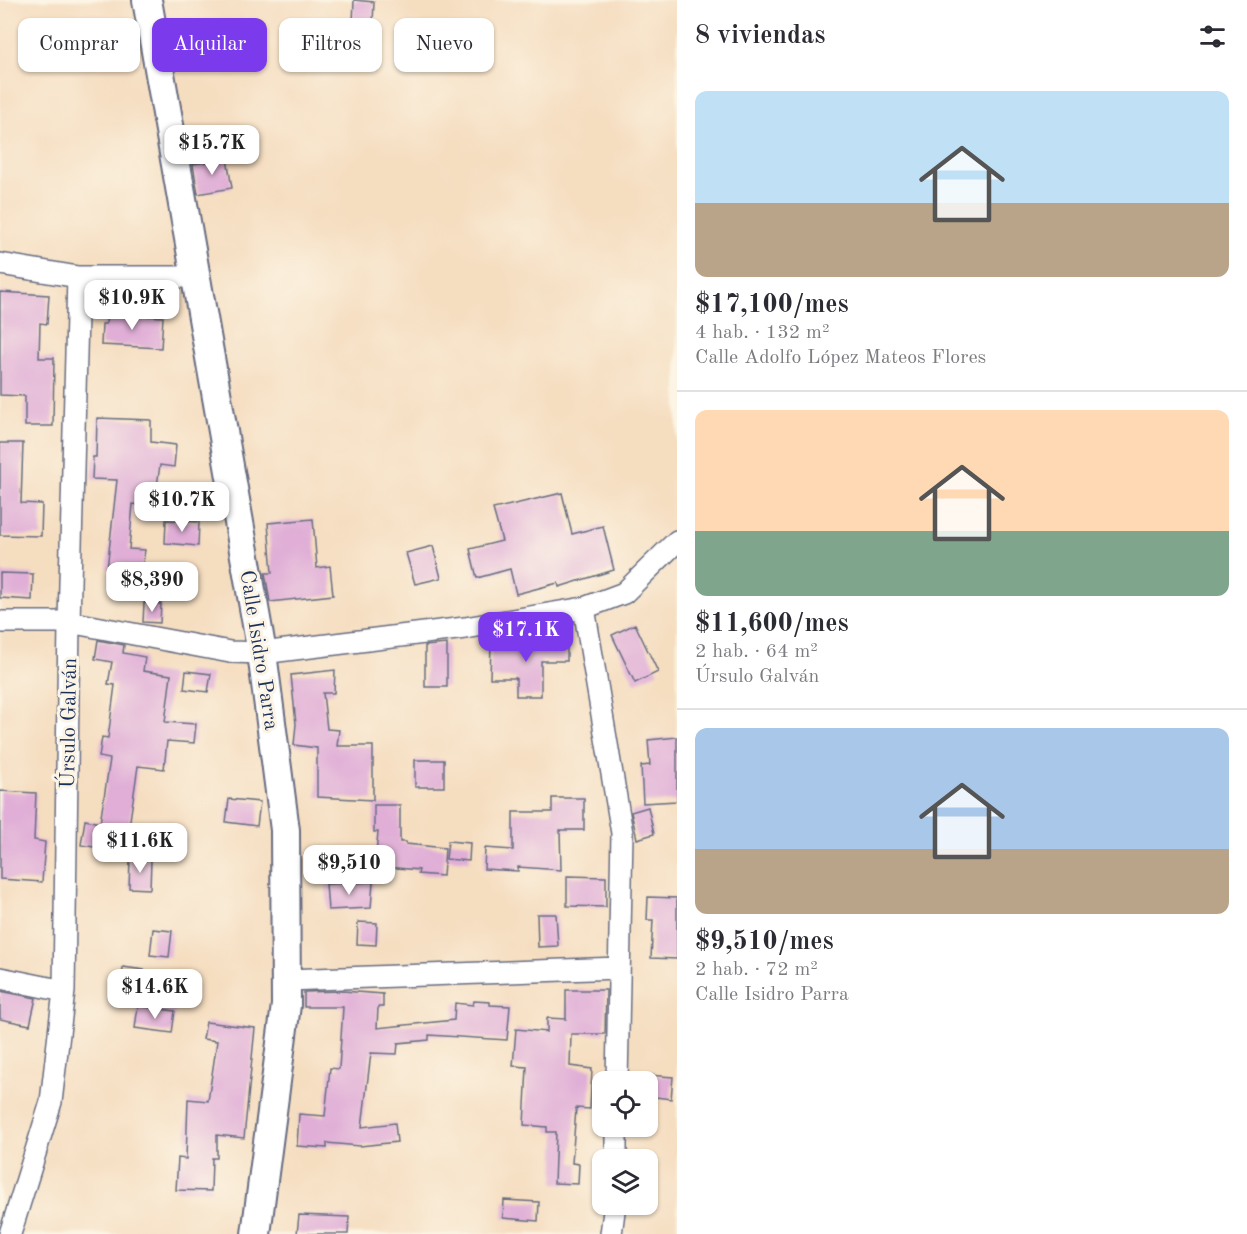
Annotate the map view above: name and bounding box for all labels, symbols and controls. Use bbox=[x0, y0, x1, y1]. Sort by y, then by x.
chip: Comprar bbox=[18, 18, 140, 72]
chip: Alquilar bbox=[152, 18, 267, 72]
chip: Filtros bbox=[279, 18, 382, 72]
chip: Nuevo bbox=[394, 18, 494, 72]
icon: filters bbox=[1196, 20, 1229, 53]
text: 8 viviendas bbox=[695, 23, 825, 49]
pin: $15.7K bbox=[163, 125, 261, 176]
icon: home bbox=[908, 130, 1016, 238]
text: $15.7K bbox=[178, 134, 246, 154]
pin: $10.9K bbox=[83, 280, 181, 331]
text: $10.9K bbox=[98, 289, 166, 309]
text: $17,100/mes bbox=[695, 292, 849, 318]
text: 4 hab. · 132 m² bbox=[695, 323, 829, 343]
text: Calle Adolfo López Mateos Flores bbox=[695, 348, 986, 368]
icon: home bbox=[908, 449, 1016, 557]
pin: $10.7K bbox=[133, 482, 231, 533]
text: $10.7K bbox=[148, 491, 216, 511]
pin: $8,390 bbox=[103, 562, 201, 613]
street label: Calle Isidro Parra bbox=[236, 569, 282, 732]
text: $8,390 bbox=[120, 571, 184, 591]
text: $11,600/mes bbox=[695, 611, 849, 637]
pin: $17.1K bbox=[477, 612, 575, 663]
text: $17.1K bbox=[492, 621, 560, 641]
text: 2 hab. · 64 m² bbox=[695, 642, 818, 662]
street label: Úrsulo Galván bbox=[53, 657, 81, 789]
text: Úrsulo Galván bbox=[695, 667, 819, 687]
icon: home bbox=[908, 767, 1016, 875]
pin: $11.6K bbox=[91, 823, 189, 874]
text: $11.6K bbox=[106, 832, 174, 852]
pin: $9,510 bbox=[300, 845, 398, 896]
text: $9,510 bbox=[317, 854, 381, 874]
text: $9,510/mes bbox=[695, 929, 834, 955]
text: 2 hab. · 72 m² bbox=[695, 960, 818, 980]
pin: $14.6K bbox=[106, 969, 204, 1020]
text: $14.6K bbox=[121, 978, 189, 998]
text: Calle Isidro Parra bbox=[695, 985, 849, 1005]
map controls bbox=[592, 1071, 658, 1215]
button: locate bbox=[592, 1071, 658, 1137]
button: layers bbox=[592, 1149, 658, 1215]

